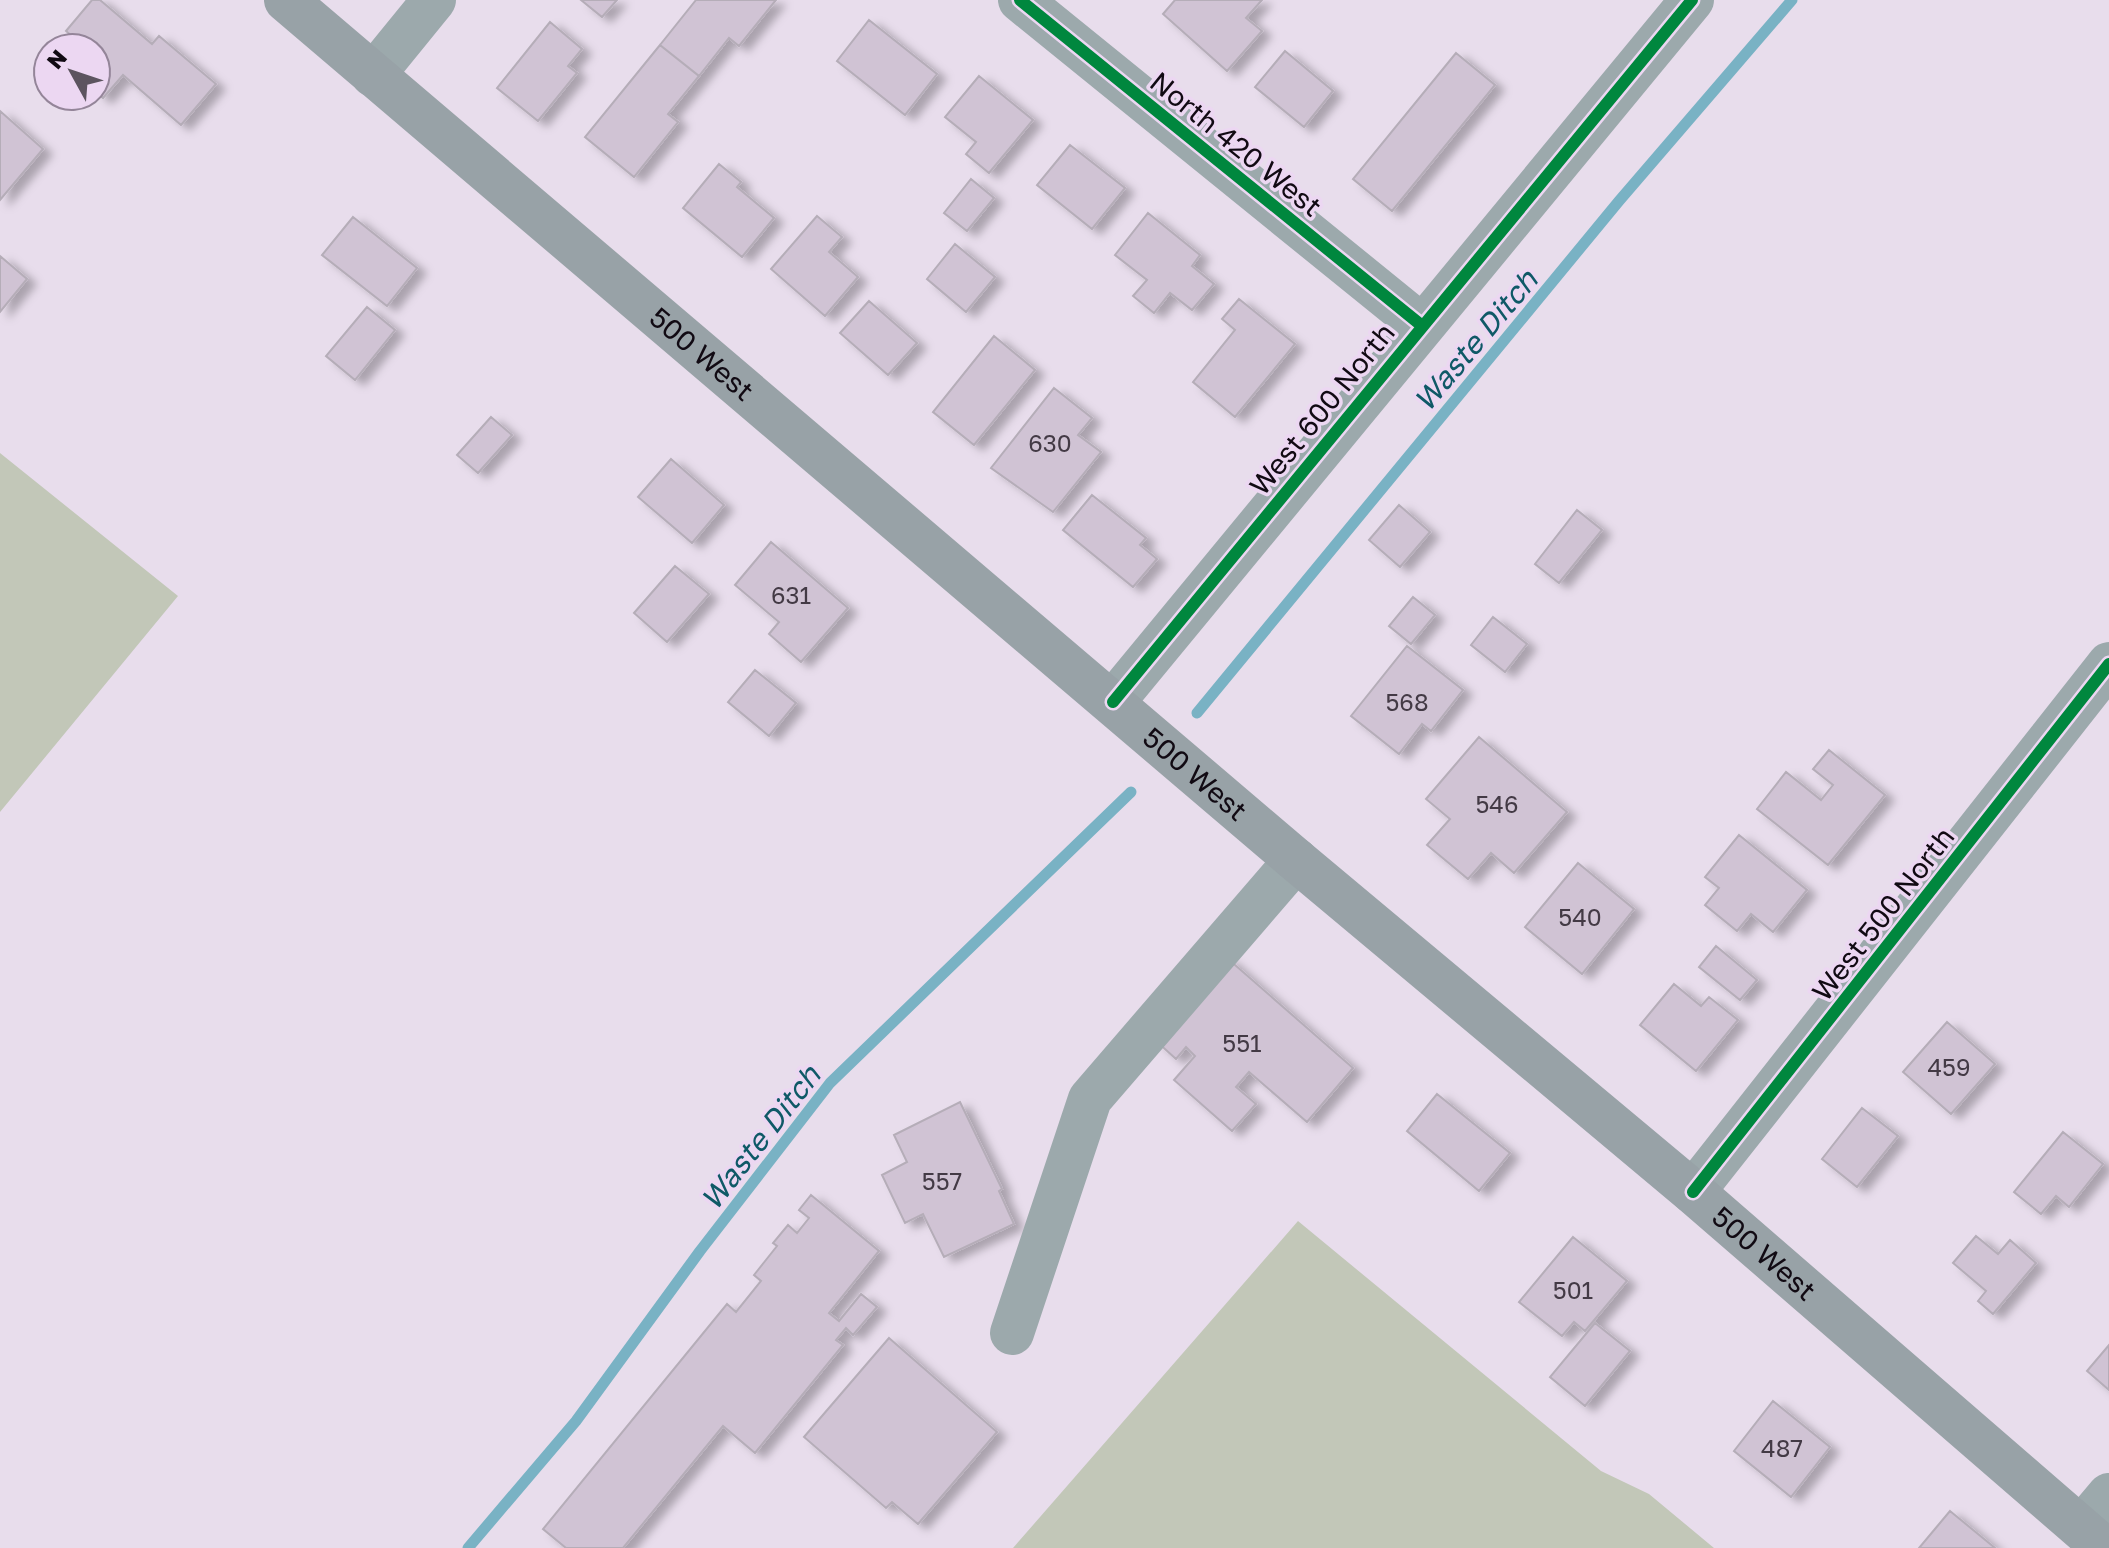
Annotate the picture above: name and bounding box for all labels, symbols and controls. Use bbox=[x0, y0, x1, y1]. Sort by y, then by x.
north arrow bbox=[32, 32, 112, 112]
text: N bbox=[41, 44, 72, 74]
street label: North 420 West bbox=[1144, 64, 1329, 223]
water label: Waste Ditch bbox=[1406, 261, 1546, 418]
street label: 500 West bbox=[643, 300, 761, 407]
street label: West 600 North bbox=[1242, 316, 1401, 501]
house number: 630 bbox=[1028, 428, 1072, 457]
house number: 631 bbox=[771, 580, 811, 609]
house number: 568 bbox=[1385, 687, 1429, 716]
street label: 500 West bbox=[1137, 720, 1254, 827]
house number: 546 bbox=[1475, 789, 1519, 818]
street label: West 500 North bbox=[1805, 820, 1961, 1007]
house number: 540 bbox=[1558, 902, 1602, 931]
house number: 551 bbox=[1222, 1028, 1262, 1057]
house number: 459 bbox=[1927, 1052, 1971, 1081]
water label: Waste Ditch bbox=[693, 1057, 829, 1217]
house number: 557 bbox=[922, 1166, 962, 1195]
street label: 500 West bbox=[1706, 1199, 1823, 1307]
house number: 501 bbox=[1553, 1275, 1593, 1304]
house number: 487 bbox=[1761, 1433, 1803, 1462]

